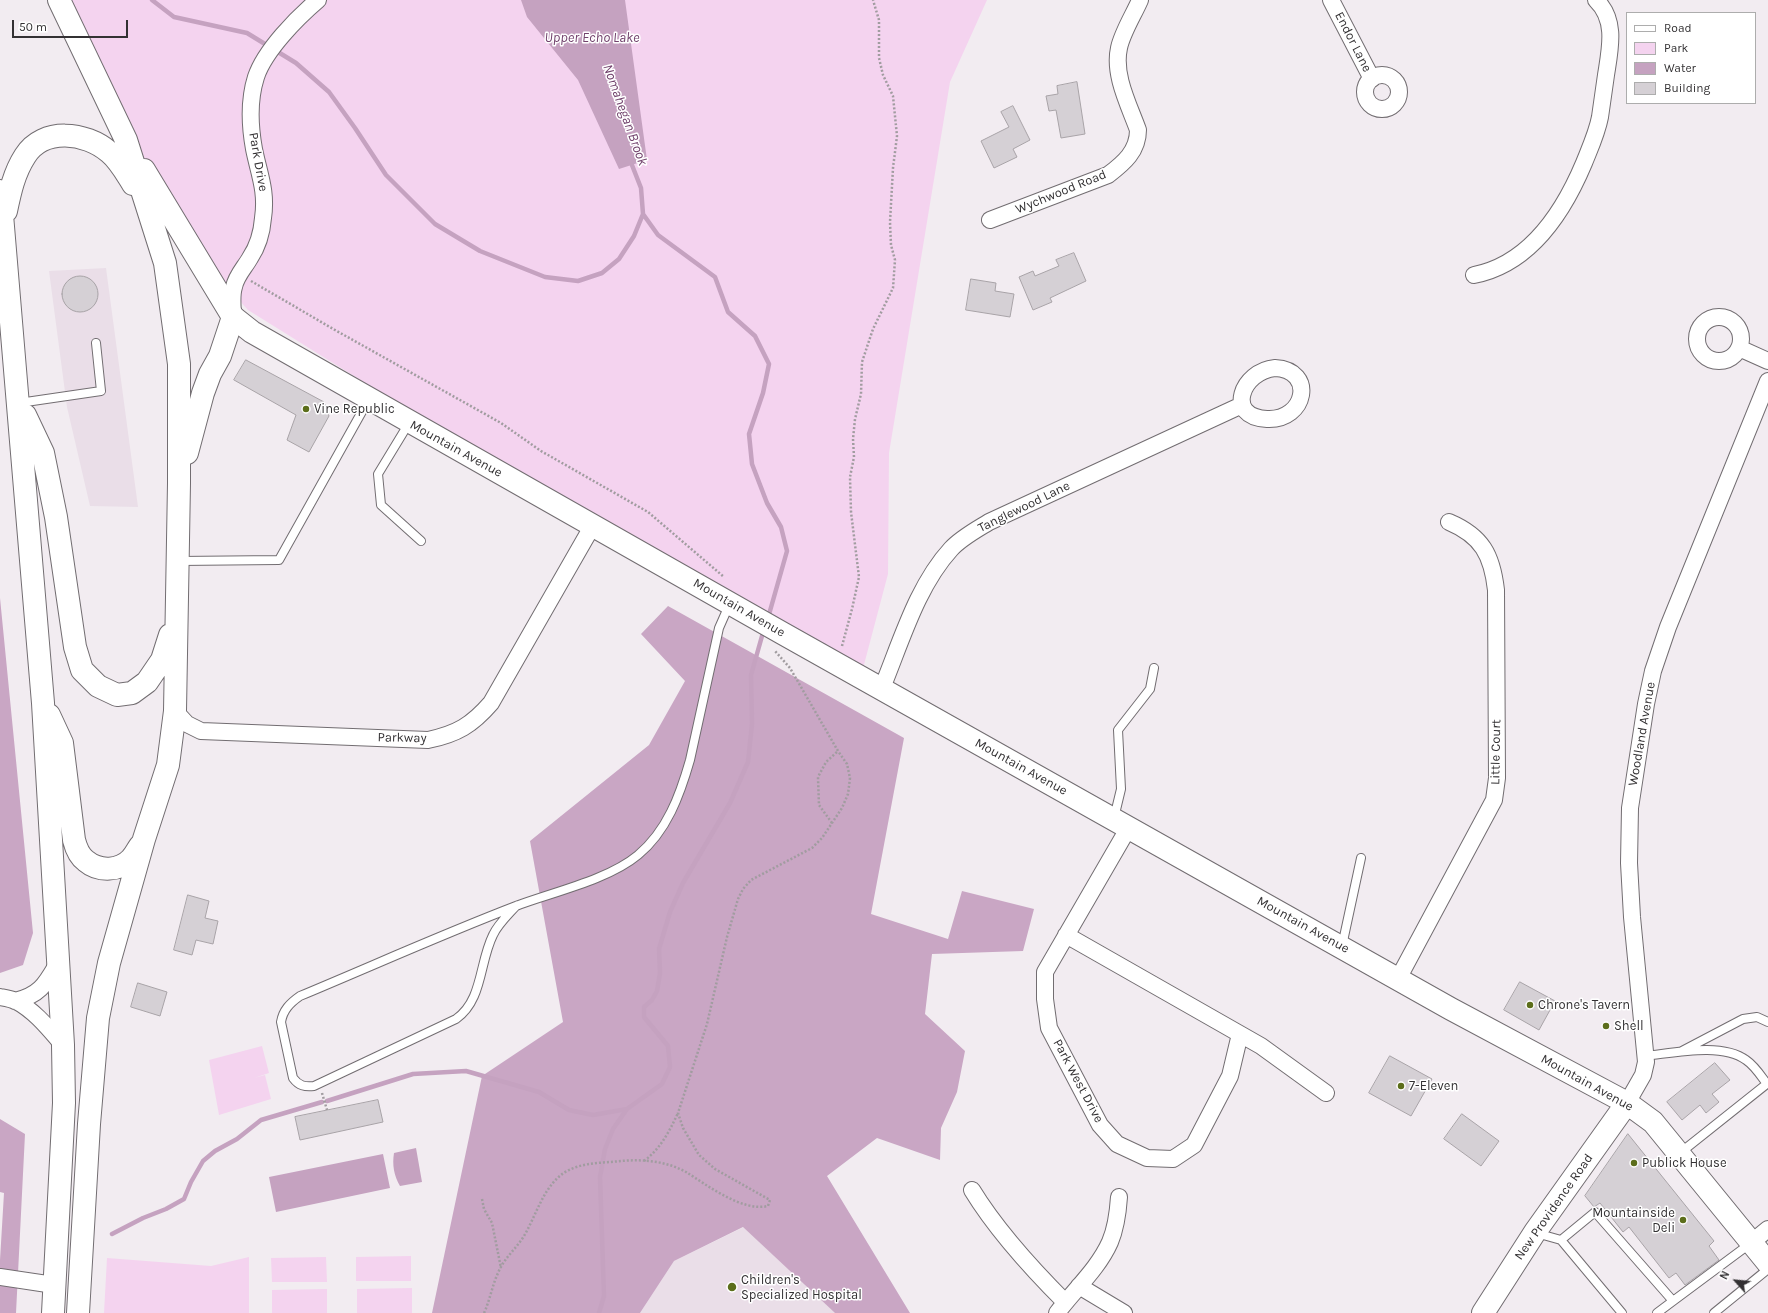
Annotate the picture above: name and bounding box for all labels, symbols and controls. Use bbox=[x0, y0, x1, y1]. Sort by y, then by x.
street label: Endor Lane bbox=[1331, 9, 1375, 75]
scale bar bbox=[14, 12, 130, 38]
legend bbox=[1626, 12, 1756, 104]
text: 50 m bbox=[19, 20, 47, 34]
text: Road bbox=[1664, 21, 1692, 35]
water label: Upper Echo Lake bbox=[544, 30, 640, 46]
text: Park bbox=[1664, 41, 1688, 55]
text: Water bbox=[1664, 61, 1696, 75]
water label: Nomahegan Brook bbox=[599, 62, 651, 168]
text: Building bbox=[1664, 81, 1710, 95]
street label: Park Drive bbox=[245, 131, 271, 193]
street label: Wychwood Road bbox=[1013, 167, 1109, 217]
place label: Vine Republic bbox=[314, 401, 395, 417]
marker: Vine Republic bbox=[301, 404, 311, 414]
street label: Mountain Avenue bbox=[407, 417, 505, 481]
street label: Tanglewood Lane bbox=[976, 478, 1072, 536]
street label: Mountain Avenue bbox=[690, 575, 788, 641]
street label: Woodland Avenue bbox=[1625, 681, 1659, 787]
street label: Little Court bbox=[1488, 719, 1504, 785]
street label: Parkway bbox=[377, 730, 427, 746]
street label: Mountain Avenue bbox=[972, 735, 1070, 799]
street label: Mountain Avenue bbox=[1254, 893, 1352, 957]
place label: Chrone's Tavern bbox=[1538, 997, 1630, 1013]
marker: Chrone's Tavern bbox=[1525, 1000, 1535, 1010]
place label: Shell bbox=[1614, 1018, 1644, 1034]
marker: Shell bbox=[1601, 1021, 1611, 1031]
street label: Park West Drive bbox=[1049, 1036, 1107, 1126]
street label: Mountain Avenue bbox=[1538, 1051, 1636, 1115]
place label: 7-Eleven bbox=[1409, 1078, 1458, 1094]
marker: 7-Eleven bbox=[1396, 1081, 1406, 1091]
street label: New Providence Road bbox=[1511, 1151, 1597, 1263]
place label: Publick House bbox=[1642, 1155, 1727, 1171]
marker: Publick House bbox=[1629, 1158, 1639, 1168]
place label: Mountainside Deli bbox=[1592, 1205, 1675, 1236]
marker: Mountainside Deli bbox=[1678, 1215, 1688, 1225]
north arrow bbox=[1716, 1261, 1756, 1301]
text: N bbox=[1717, 1269, 1732, 1282]
place label: Children's Specialized Hospital bbox=[741, 1272, 862, 1303]
marker: Children's Specialized Hospital bbox=[726, 1281, 738, 1293]

